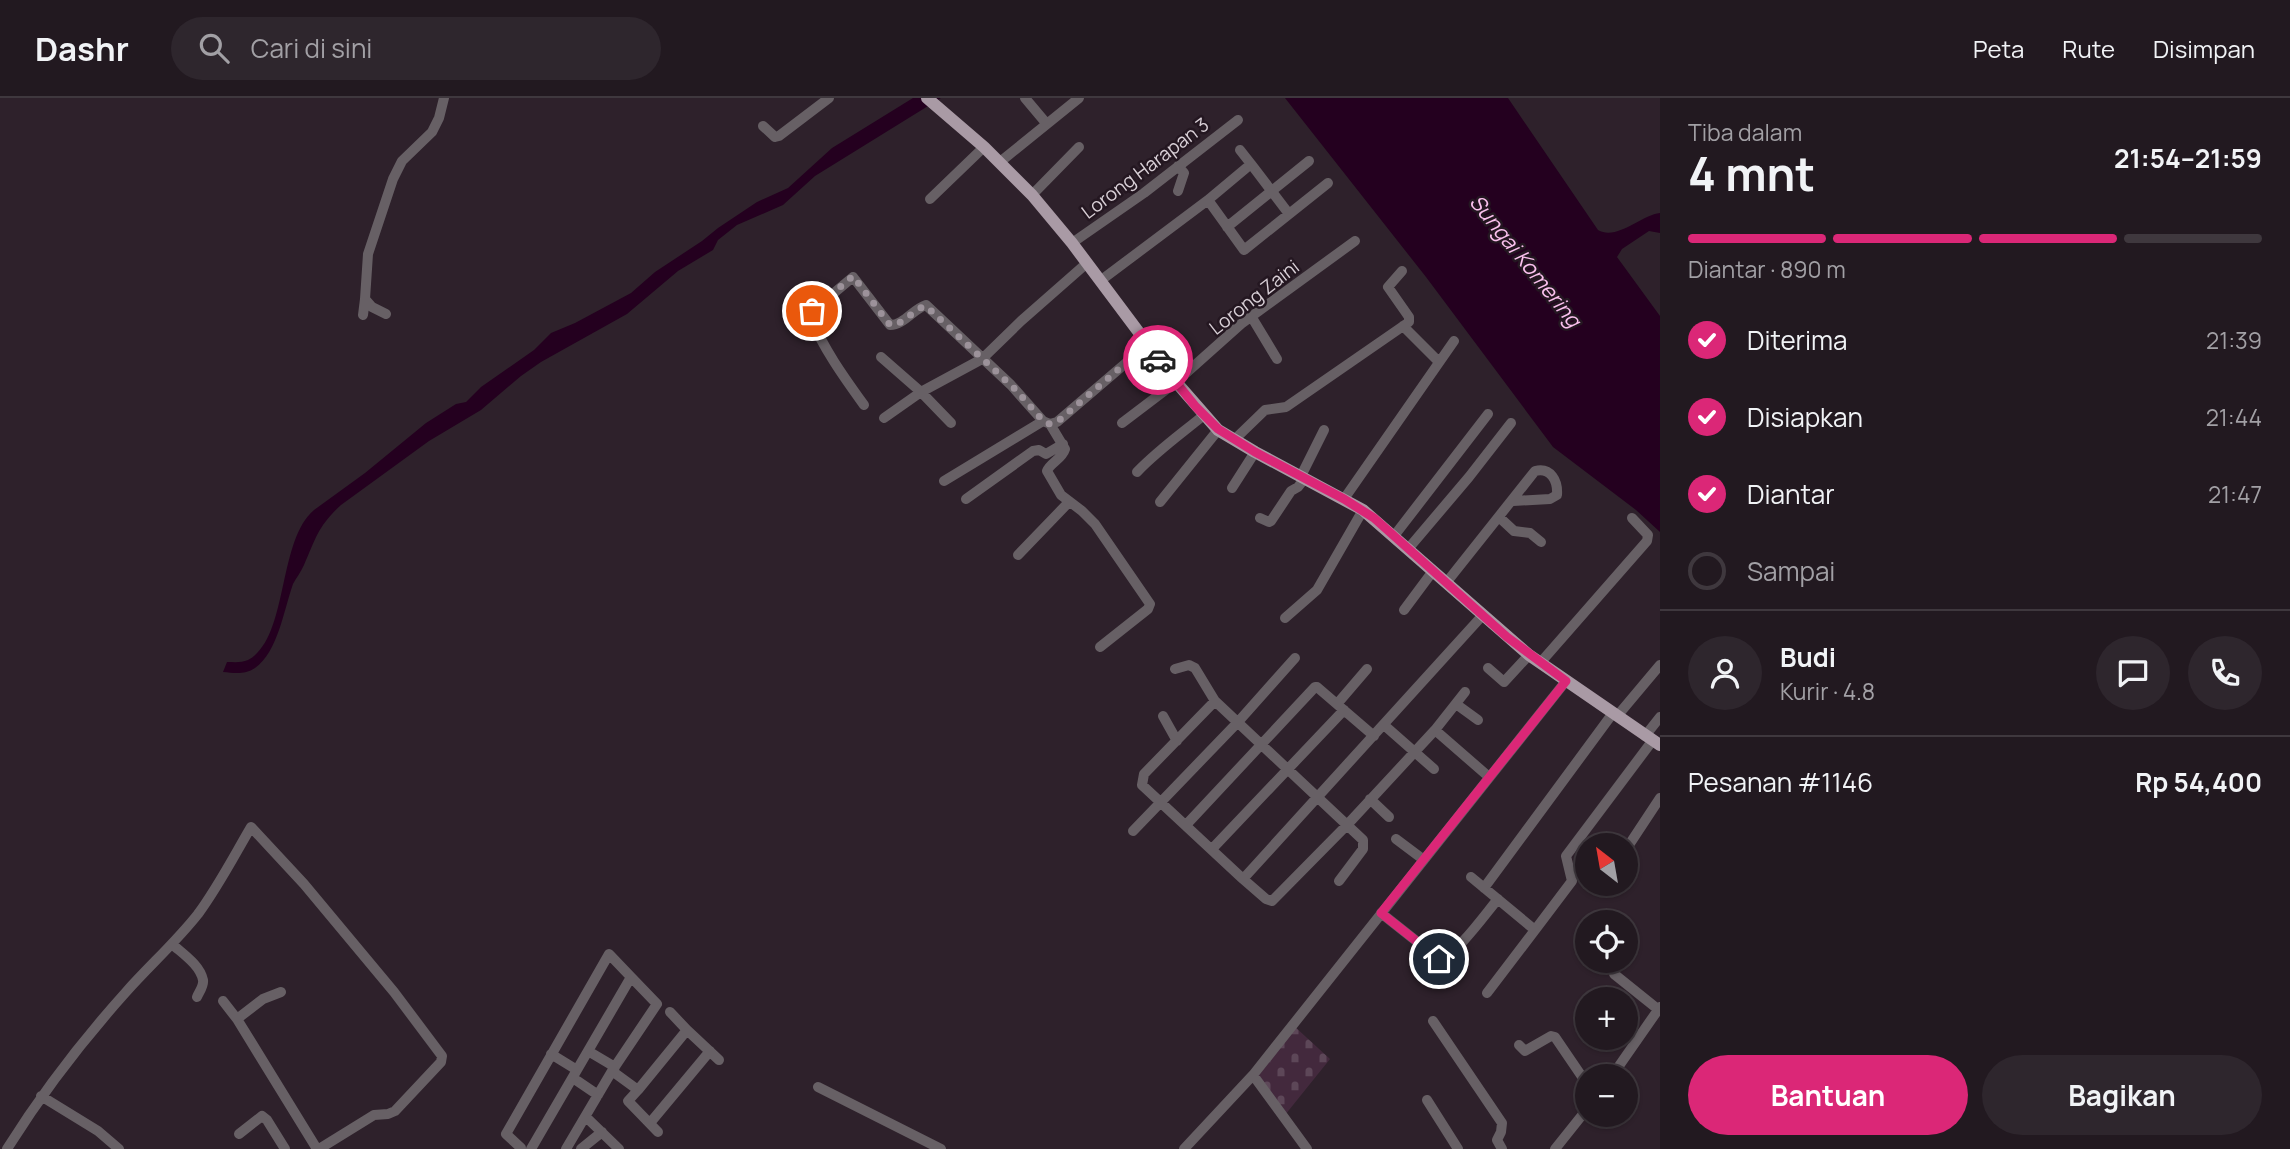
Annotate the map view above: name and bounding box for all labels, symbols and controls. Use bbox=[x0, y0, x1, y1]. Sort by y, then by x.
search box bbox=[171, 17, 661, 80]
text: Dashr bbox=[35, 26, 129, 71]
icon: search bbox=[195, 29, 233, 67]
text: Cari di sini bbox=[251, 30, 372, 66]
text: Peta bbox=[1973, 32, 2024, 65]
text: Rute bbox=[2062, 32, 2115, 65]
text: Disimpan bbox=[2153, 32, 2255, 65]
street label: Lorong Harapan 3 bbox=[1076, 112, 1214, 224]
text: Tiba dalam bbox=[1688, 116, 1802, 148]
text: 21:54–21:59 bbox=[2114, 140, 2262, 176]
text: 4 mnt bbox=[1688, 142, 1815, 205]
water label: Sungai Komering bbox=[1464, 188, 1589, 334]
text: Diantar · 890 m bbox=[1688, 253, 1846, 285]
street label: Lorong Zaini bbox=[1204, 254, 1304, 340]
pin bbox=[782, 281, 842, 341]
icon: bag bbox=[793, 292, 831, 330]
icon: check bbox=[1688, 321, 1726, 359]
text: Diterima bbox=[1747, 322, 1848, 358]
text: 21:39 bbox=[2206, 324, 2262, 356]
courier bbox=[1123, 325, 1193, 395]
icon: car bbox=[1139, 341, 1177, 379]
icon: check bbox=[1688, 398, 1726, 436]
text: Disiapkan bbox=[1747, 399, 1863, 435]
text: 21:44 bbox=[2206, 401, 2262, 433]
icon: check bbox=[1688, 475, 1726, 513]
text: Diantar bbox=[1747, 476, 1835, 512]
text: 21:47 bbox=[2208, 478, 2262, 510]
text: Sampai bbox=[1747, 553, 1835, 589]
button: person bbox=[1688, 636, 1762, 710]
button: chat bbox=[2096, 636, 2170, 710]
button: phone bbox=[2188, 636, 2262, 710]
text: Budi bbox=[1780, 639, 1836, 675]
text: Kurir · 4.8 bbox=[1780, 675, 1875, 707]
text: Pesanan #1146 bbox=[1688, 764, 1873, 800]
text: Rp 54,400 bbox=[2135, 764, 2262, 800]
north arrow bbox=[1575, 833, 1638, 896]
map controls bbox=[1575, 833, 1638, 1127]
button: locate bbox=[1575, 910, 1638, 973]
pin bbox=[1409, 929, 1469, 989]
icon: home bbox=[1420, 940, 1458, 978]
button: + bbox=[1575, 987, 1638, 1050]
button: Bantuan bbox=[1688, 1055, 1968, 1135]
button: Bagikan bbox=[1982, 1055, 2262, 1135]
button: − bbox=[1575, 1064, 1638, 1127]

